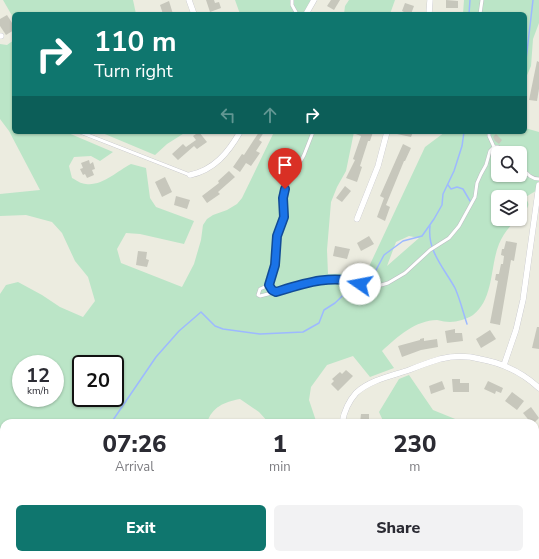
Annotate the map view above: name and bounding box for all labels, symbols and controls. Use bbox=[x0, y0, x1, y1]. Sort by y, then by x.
text: 110 m bbox=[94, 23, 177, 61]
icon: right bbox=[28, 28, 80, 80]
text: Turn right bbox=[94, 59, 173, 83]
icon: left bbox=[217, 104, 239, 126]
icon: ahead bbox=[259, 104, 281, 126]
icon: right bbox=[301, 104, 323, 126]
map controls bbox=[491, 146, 527, 226]
button: search bbox=[491, 146, 527, 182]
pin bbox=[268, 148, 302, 189]
icon: arrive bbox=[274, 154, 296, 176]
button: layers bbox=[491, 190, 527, 226]
position arrow bbox=[339, 263, 381, 305]
speed limit sign: 20 bbox=[72, 355, 124, 407]
text: 12 bbox=[26, 362, 50, 389]
text: km/h bbox=[27, 384, 49, 398]
text: 07:26 bbox=[103, 428, 166, 460]
text: 1 bbox=[273, 428, 287, 460]
text: 230 bbox=[393, 428, 436, 460]
text: Arrival bbox=[115, 458, 154, 476]
text: min bbox=[269, 458, 291, 476]
text: m bbox=[409, 458, 420, 476]
button: Exit bbox=[16, 505, 266, 551]
button: Share bbox=[274, 505, 523, 551]

